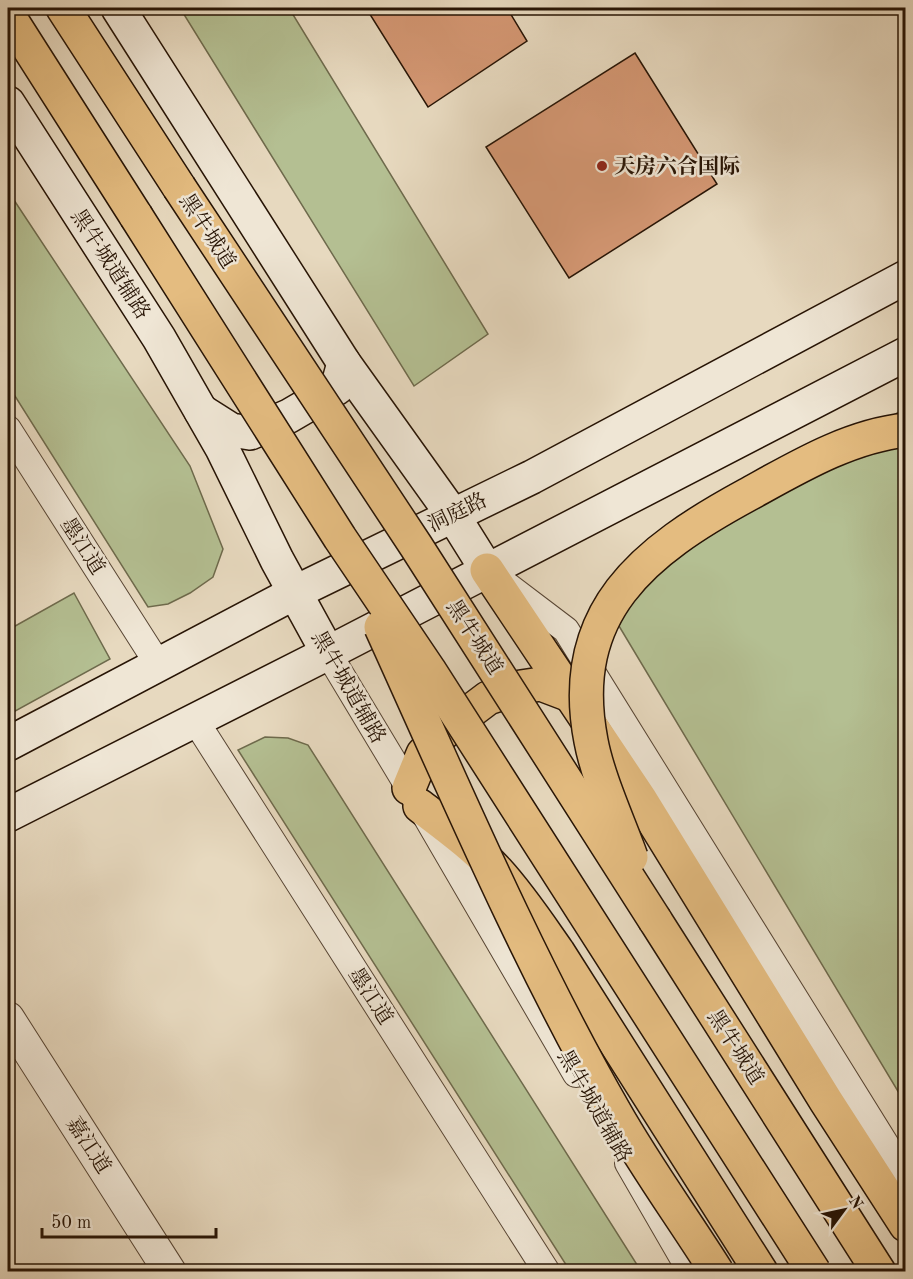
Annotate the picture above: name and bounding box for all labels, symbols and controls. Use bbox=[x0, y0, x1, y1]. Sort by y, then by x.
place label: 天房六合国际 bbox=[614, 154, 740, 178]
marker: 天房六合国际 bbox=[595, 159, 609, 173]
street label: 黑牛城道 bbox=[175, 190, 240, 273]
street label: 黑牛城道辅路 bbox=[67, 205, 155, 323]
street label: 洞庭路 bbox=[424, 488, 491, 537]
street label: 墨江道 bbox=[56, 514, 109, 579]
street label: 黑牛城道 bbox=[442, 596, 507, 679]
street label: 黑牛城道辅路 bbox=[307, 627, 390, 748]
street label: 墨江道 bbox=[344, 964, 397, 1029]
street label: 黑牛城道 bbox=[703, 1006, 768, 1089]
street label: 黑牛城道辅路 bbox=[553, 1046, 636, 1167]
street label: 嘉江道 bbox=[62, 1113, 115, 1178]
north arrow bbox=[814, 1180, 874, 1240]
text: N bbox=[845, 1193, 865, 1213]
scale bar bbox=[42, 1201, 216, 1239]
text: 50 m bbox=[51, 1214, 91, 1232]

